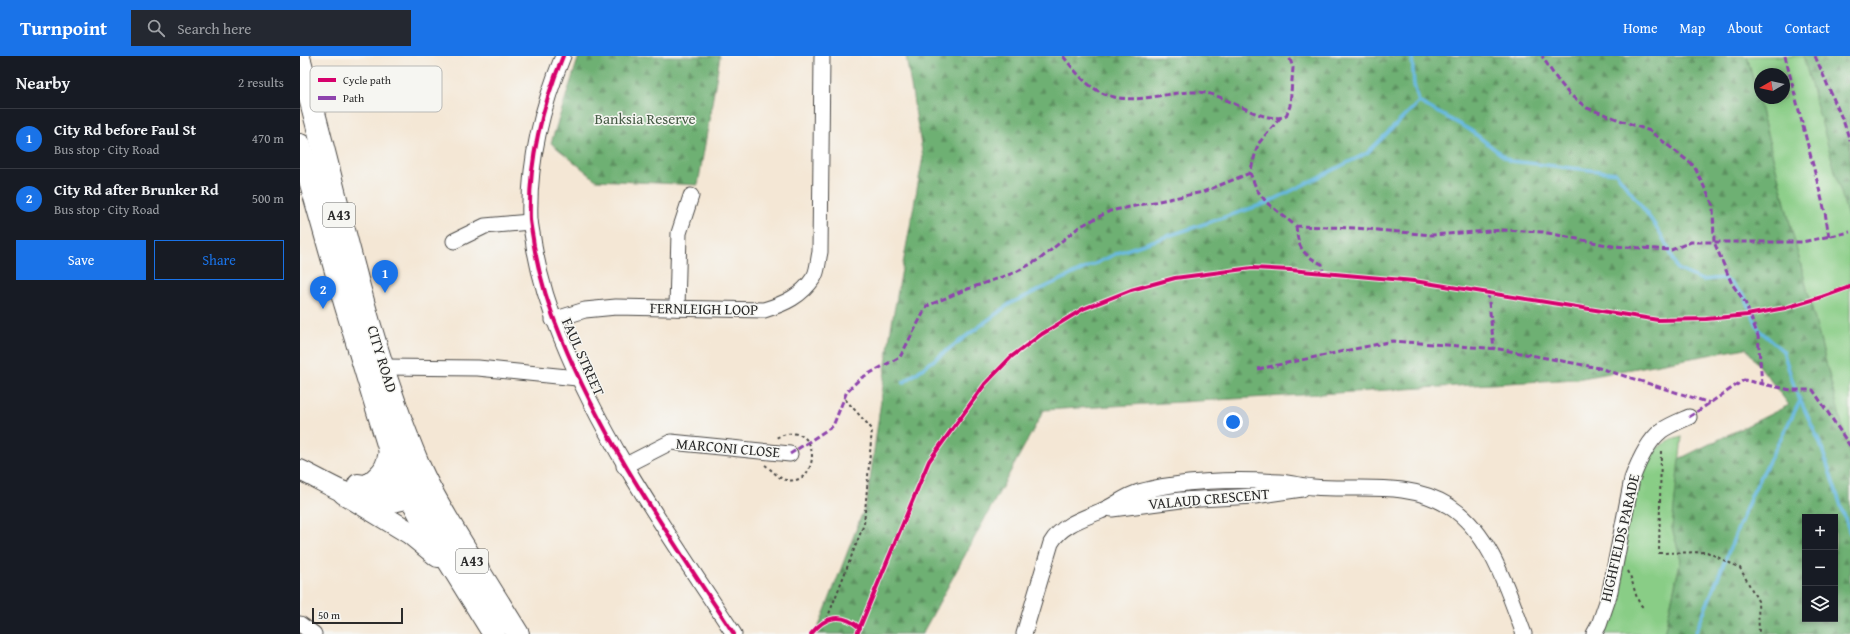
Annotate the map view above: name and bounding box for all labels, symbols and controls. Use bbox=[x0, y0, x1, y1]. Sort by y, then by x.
search box bbox=[131, 10, 411, 46]
text: Turnpoint bbox=[20, 14, 107, 42]
icon: search bbox=[145, 17, 167, 39]
text: Search here bbox=[177, 18, 251, 39]
text: Home bbox=[1623, 18, 1658, 38]
text: Map bbox=[1680, 18, 1705, 38]
text: About bbox=[1727, 18, 1763, 38]
text: Contact bbox=[1785, 18, 1830, 38]
legend bbox=[310, 66, 442, 112]
north arrow bbox=[1754, 68, 1790, 104]
text: Nearby bbox=[16, 70, 70, 95]
text: Cycle path bbox=[343, 72, 392, 88]
text: 2 results bbox=[238, 73, 284, 92]
text: Path bbox=[343, 90, 365, 106]
park label: Banksia Reserve bbox=[594, 108, 696, 129]
text: City Rd before Faul St bbox=[54, 119, 196, 140]
text: 1 bbox=[26, 129, 32, 148]
text: 470 m bbox=[252, 129, 284, 148]
text: Bus stop · City Road bbox=[54, 140, 160, 159]
text: City Rd after Brunker Rd bbox=[54, 179, 219, 200]
text: 2 bbox=[26, 189, 32, 208]
text: 500 m bbox=[252, 189, 284, 208]
text: Bus stop · City Road bbox=[54, 200, 160, 219]
road number: A43 bbox=[323, 203, 355, 227]
button: Save bbox=[16, 240, 146, 280]
button: Share bbox=[154, 240, 284, 280]
pin: 1 bbox=[372, 260, 398, 293]
pin: 2 bbox=[310, 276, 336, 309]
street label: FERNLEIGH LOOP bbox=[650, 297, 758, 320]
street label: FAUL STREET bbox=[557, 315, 610, 400]
street label: CITY ROAD bbox=[362, 323, 403, 395]
your location bbox=[1223, 412, 1243, 432]
street label: MARCONI CLOSE bbox=[675, 432, 781, 463]
street label: HIGHFIELDS PARADE bbox=[1595, 471, 1645, 604]
street label: VALAUD CRESCENT bbox=[1148, 483, 1271, 514]
map controls bbox=[1802, 514, 1838, 622]
button: + bbox=[1802, 514, 1838, 550]
road number: A43 bbox=[456, 549, 488, 573]
button: − bbox=[1802, 550, 1838, 586]
button: layers bbox=[1802, 586, 1838, 622]
scale bar bbox=[312, 606, 403, 625]
text: 50 m bbox=[318, 607, 340, 623]

